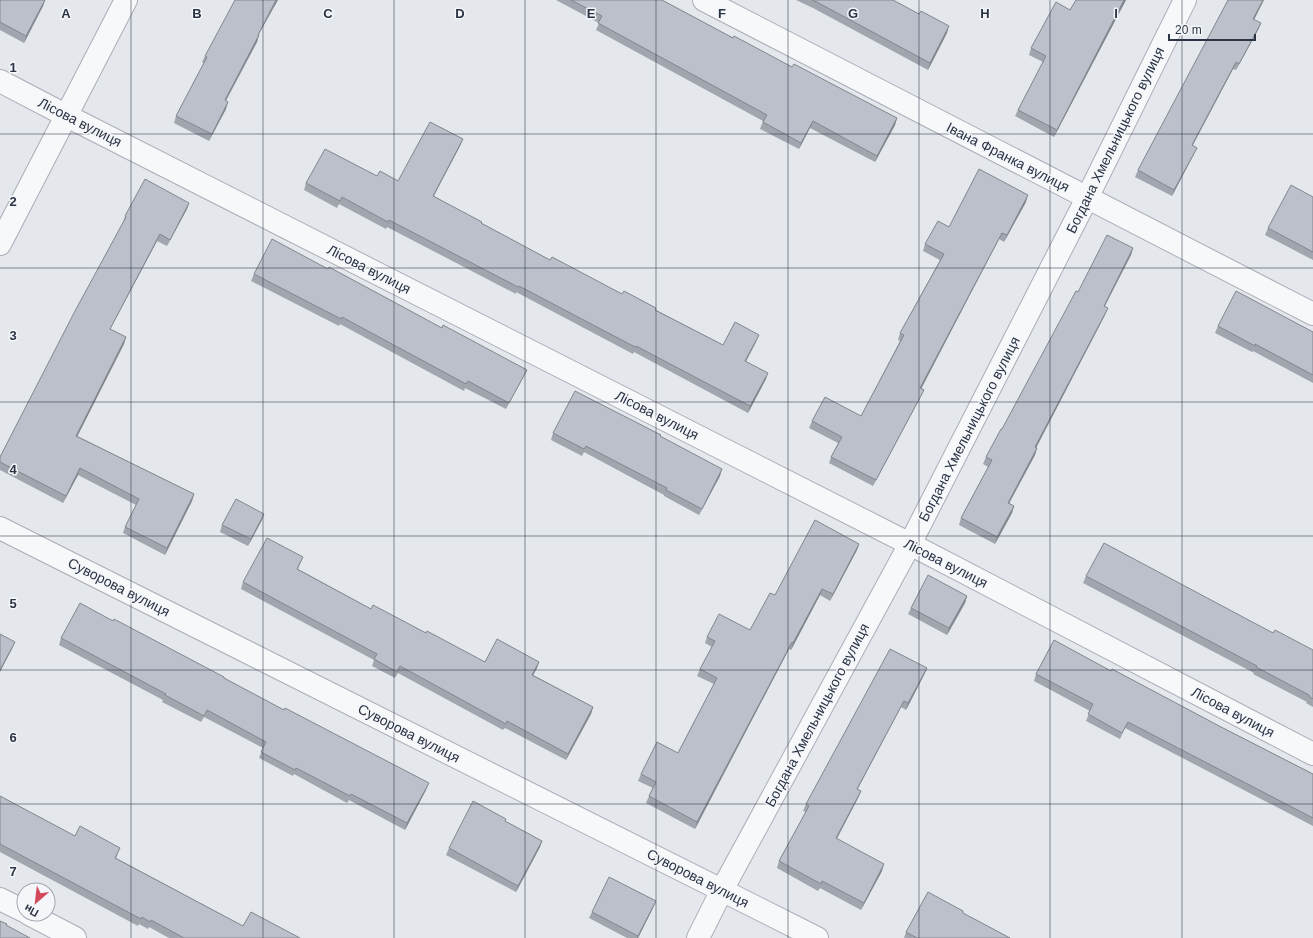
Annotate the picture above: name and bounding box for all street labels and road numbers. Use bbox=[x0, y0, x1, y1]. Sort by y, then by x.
street label: Богдана Хмельницького вулиця bbox=[1063, 44, 1167, 236]
street label: Лісова вулиця bbox=[36, 94, 124, 150]
street label: Івана Франка вулиця bbox=[944, 119, 1072, 195]
street label: Лісова вулиця bbox=[325, 241, 413, 297]
street label: Богдана Хмельницького вулиця bbox=[915, 334, 1023, 524]
street label: Лісова вулиця bbox=[613, 387, 701, 443]
street label: Лісова вулиця bbox=[902, 535, 990, 591]
street label: Суворова вулиця bbox=[65, 554, 173, 620]
street label: Богдана Хмельницького вулиця bbox=[762, 621, 872, 809]
street label: Лісова вулиця bbox=[1189, 683, 1277, 741]
street label: Суворова вулиця bbox=[355, 700, 463, 766]
street label: Суворова вулиця bbox=[644, 845, 752, 911]

